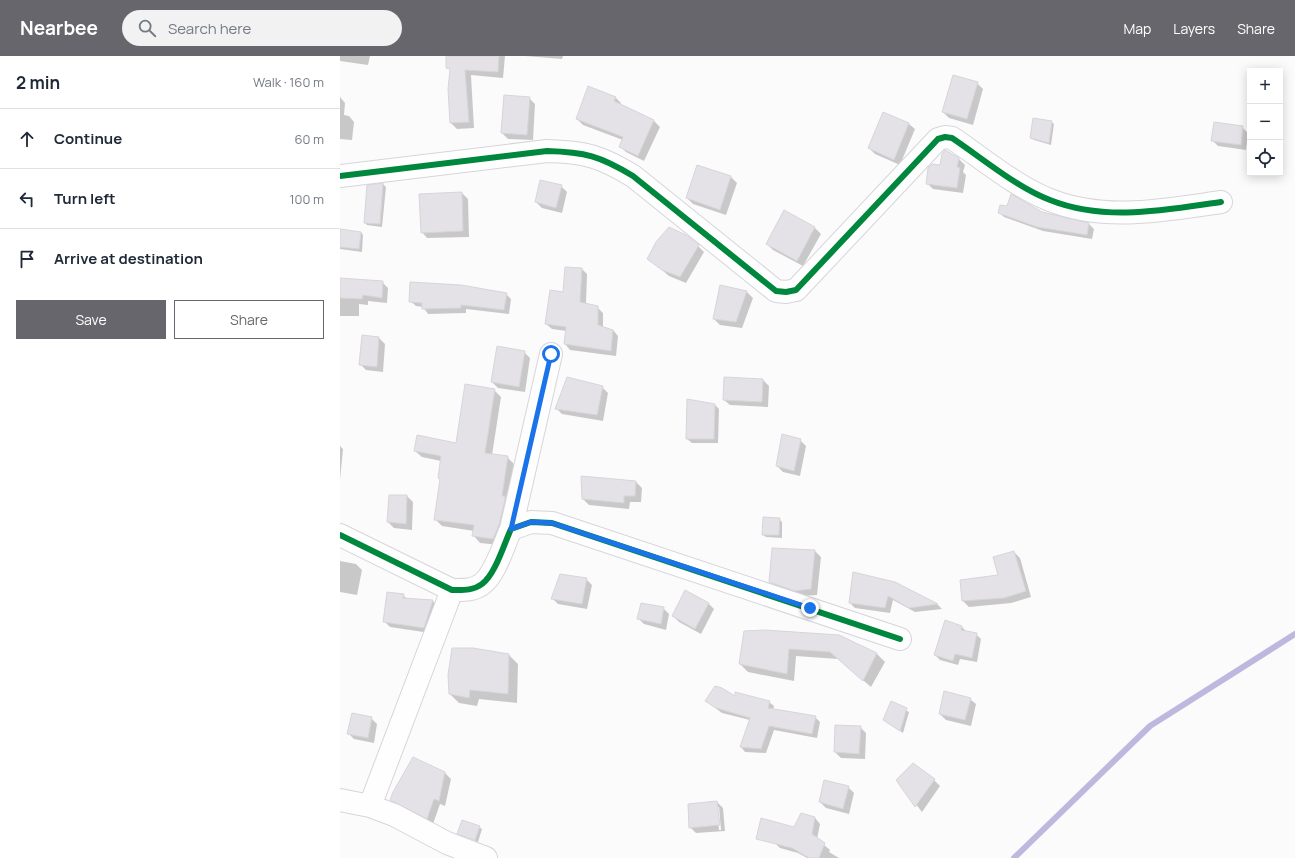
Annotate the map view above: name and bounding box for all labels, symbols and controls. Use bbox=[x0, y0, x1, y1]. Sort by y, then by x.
search box bbox=[122, 10, 402, 46]
text: Nearbee bbox=[20, 15, 98, 41]
icon: search bbox=[136, 17, 158, 39]
text: Search here bbox=[168, 18, 251, 39]
text: Map bbox=[1123, 19, 1151, 38]
text: Layers bbox=[1173, 19, 1215, 38]
text: Share bbox=[1237, 19, 1275, 38]
map controls bbox=[1247, 68, 1283, 176]
button: + bbox=[1247, 68, 1283, 104]
text: 2 min bbox=[16, 71, 60, 94]
text: Walk · 160 m bbox=[253, 73, 324, 91]
button: − bbox=[1247, 104, 1283, 140]
icon: ahead bbox=[16, 128, 38, 150]
text: Continue bbox=[54, 128, 122, 149]
text: 60 m bbox=[294, 130, 324, 148]
button: locate bbox=[1247, 140, 1283, 176]
icon: left bbox=[16, 188, 38, 210]
text: Turn left bbox=[54, 188, 116, 209]
text: 100 m bbox=[289, 190, 324, 208]
icon: arrive bbox=[16, 248, 38, 270]
text: Arrive at destination bbox=[54, 248, 203, 269]
button: Save bbox=[16, 300, 166, 339]
button: Share bbox=[174, 300, 324, 339]
route start bbox=[542, 345, 560, 363]
route end bbox=[801, 599, 819, 617]

